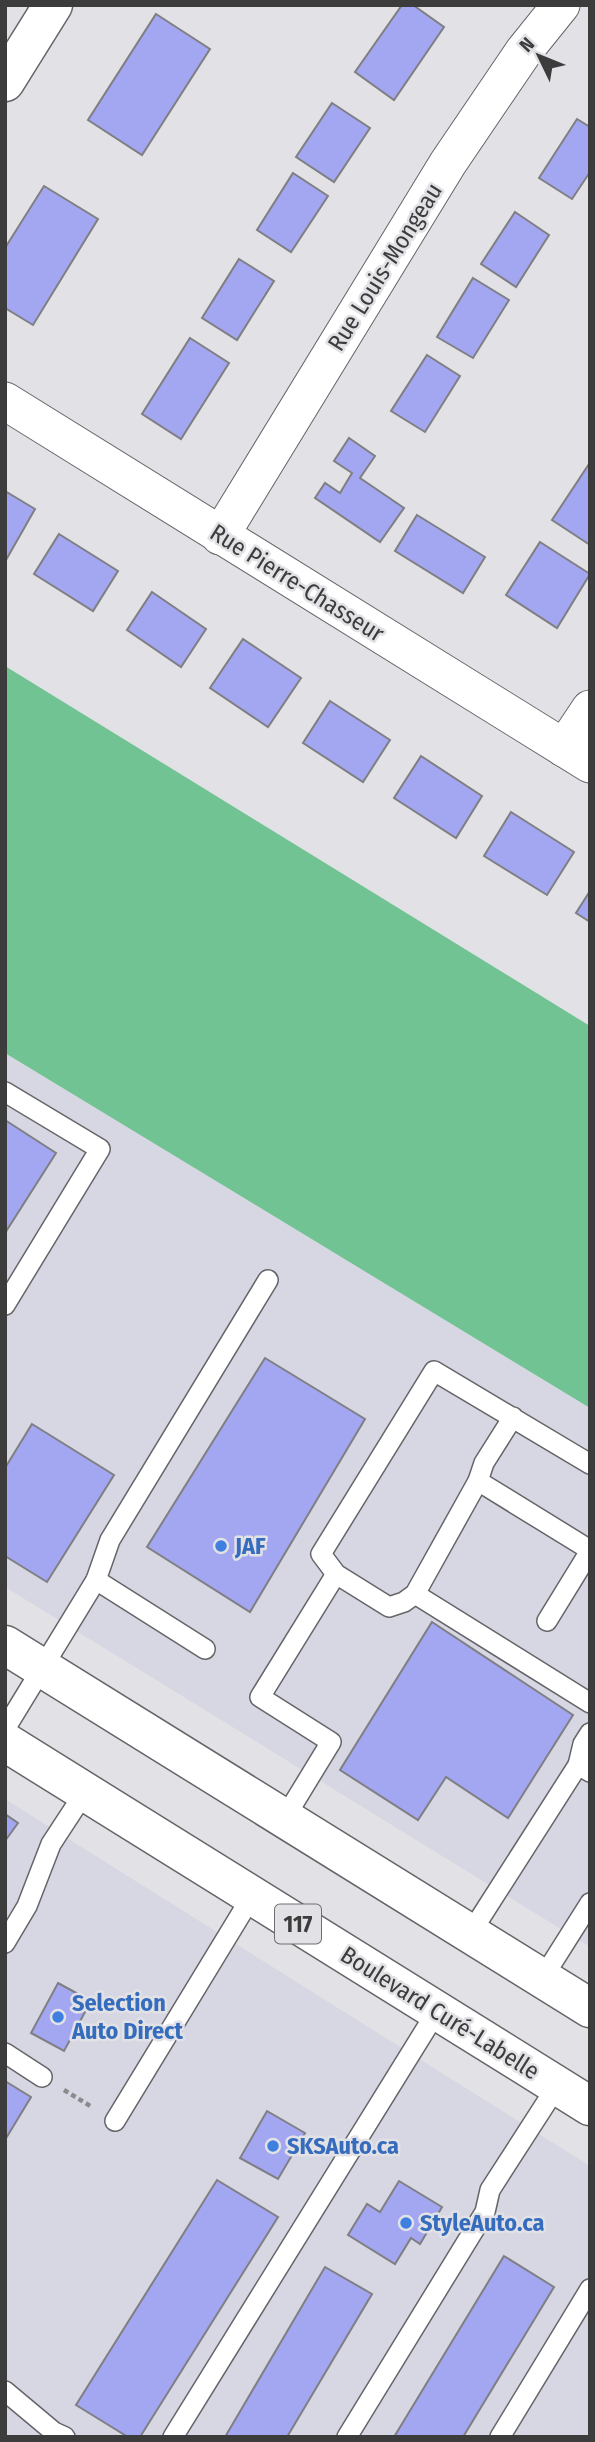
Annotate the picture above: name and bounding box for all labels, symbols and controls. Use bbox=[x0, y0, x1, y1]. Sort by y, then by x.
north arrow bbox=[504, 21, 574, 91]
text: N bbox=[515, 33, 539, 57]
street label: Rue Louis-Mongeau bbox=[322, 178, 448, 356]
street label: Rue Pierre-Chasseur bbox=[205, 518, 390, 648]
place label: JAF bbox=[234, 1532, 266, 1560]
marker: JAF bbox=[213, 1538, 229, 1554]
road number: 117 bbox=[275, 1904, 321, 1943]
street label: Boulevard Curé-Labelle bbox=[336, 1941, 544, 2085]
place label: Selection Auto Direct bbox=[71, 1989, 184, 2045]
marker: Selection Auto Direct bbox=[50, 2009, 66, 2025]
place label: SKSAuto.ca bbox=[287, 2132, 399, 2160]
marker: SKSAuto.ca bbox=[265, 2138, 281, 2154]
place label: StyleAuto.ca bbox=[420, 2209, 544, 2237]
marker: StyleAuto.ca bbox=[398, 2215, 414, 2231]

